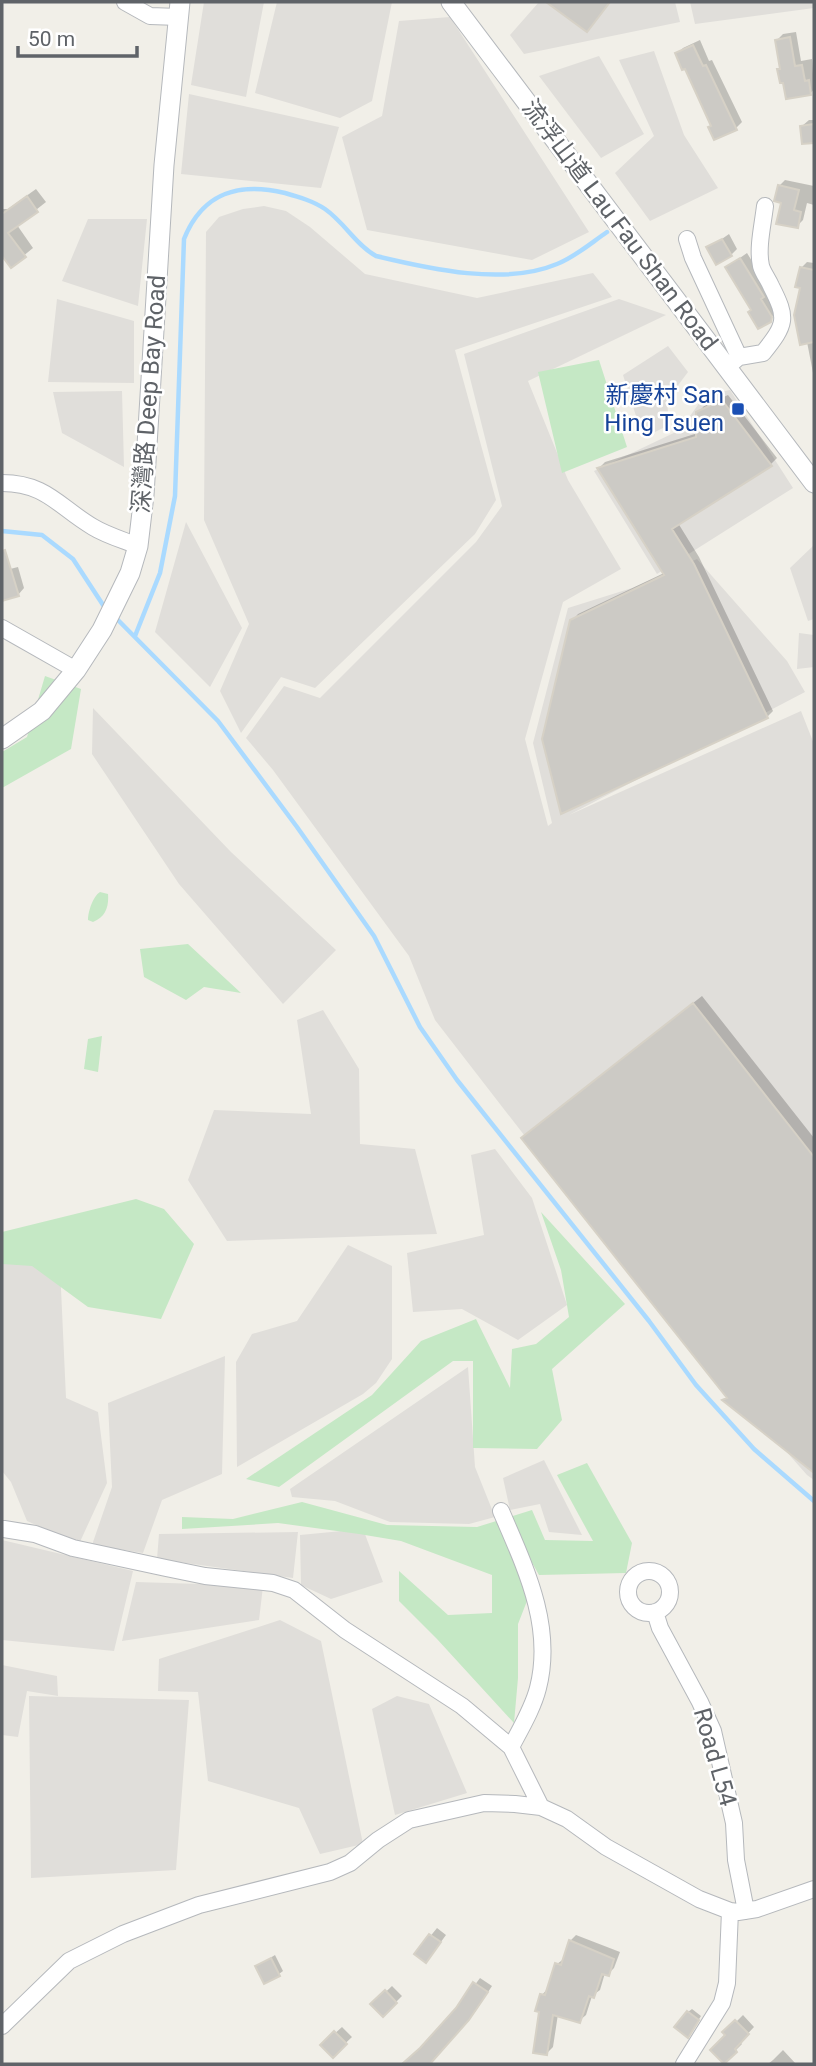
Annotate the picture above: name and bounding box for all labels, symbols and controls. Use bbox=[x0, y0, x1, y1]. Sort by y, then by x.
scale bar bbox=[18, 14, 136, 58]
text: 50 m bbox=[28, 27, 75, 51]
street label: 流浮山道 Lau Fau Shan Road bbox=[516, 94, 724, 356]
street label: 深灣路 Deep Bay Road bbox=[127, 274, 171, 514]
place label: 新慶村 San Hing Tsuen bbox=[604, 381, 724, 437]
marker: 新慶村 San Hing Tsuen bbox=[730, 401, 746, 417]
street label: Road L54 bbox=[688, 1705, 742, 1809]

